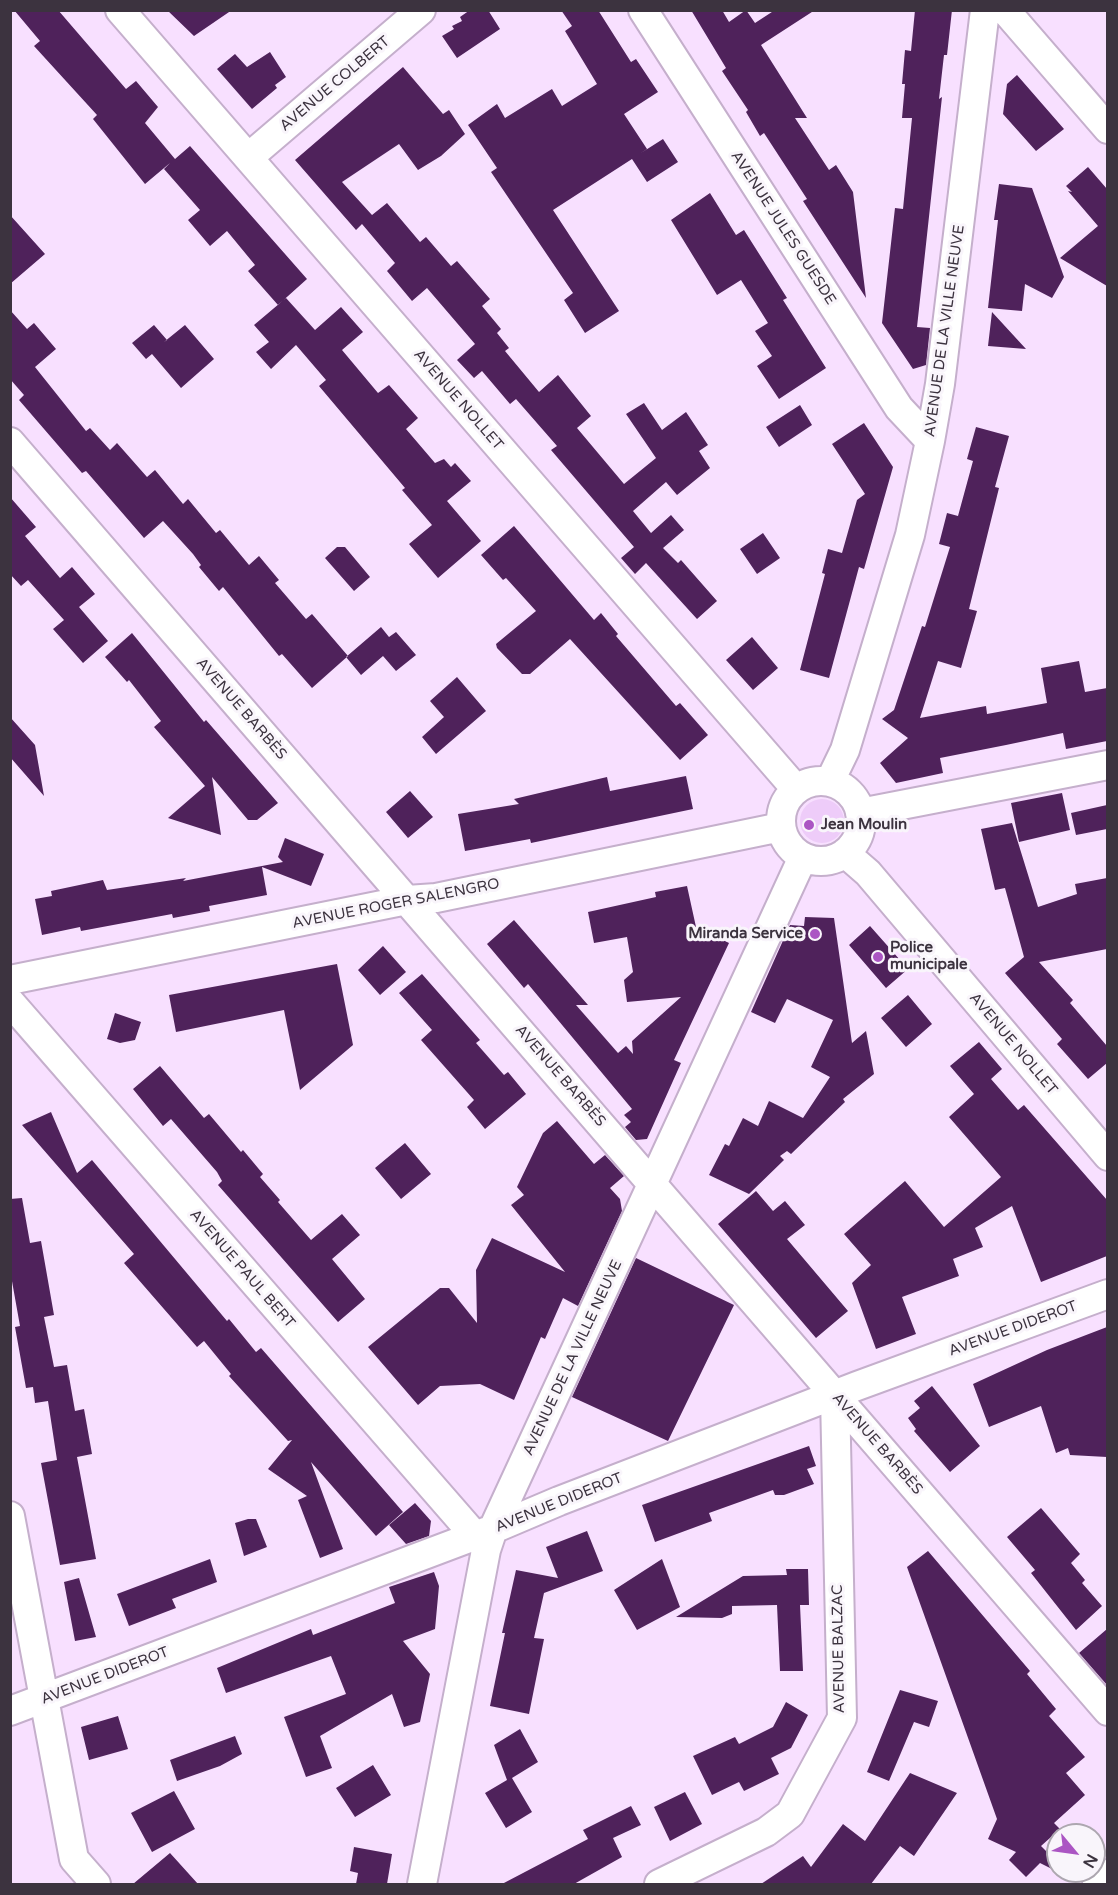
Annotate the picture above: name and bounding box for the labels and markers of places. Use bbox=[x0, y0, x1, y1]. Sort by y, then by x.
place label: Jean Moulin bbox=[821, 816, 907, 834]
marker: Jean Moulin bbox=[802, 818, 816, 832]
place label: Miranda Service bbox=[688, 925, 803, 943]
marker: Miranda Service bbox=[808, 927, 822, 941]
place label: Police municipale bbox=[890, 939, 968, 974]
marker: Police municipale bbox=[871, 950, 885, 964]

